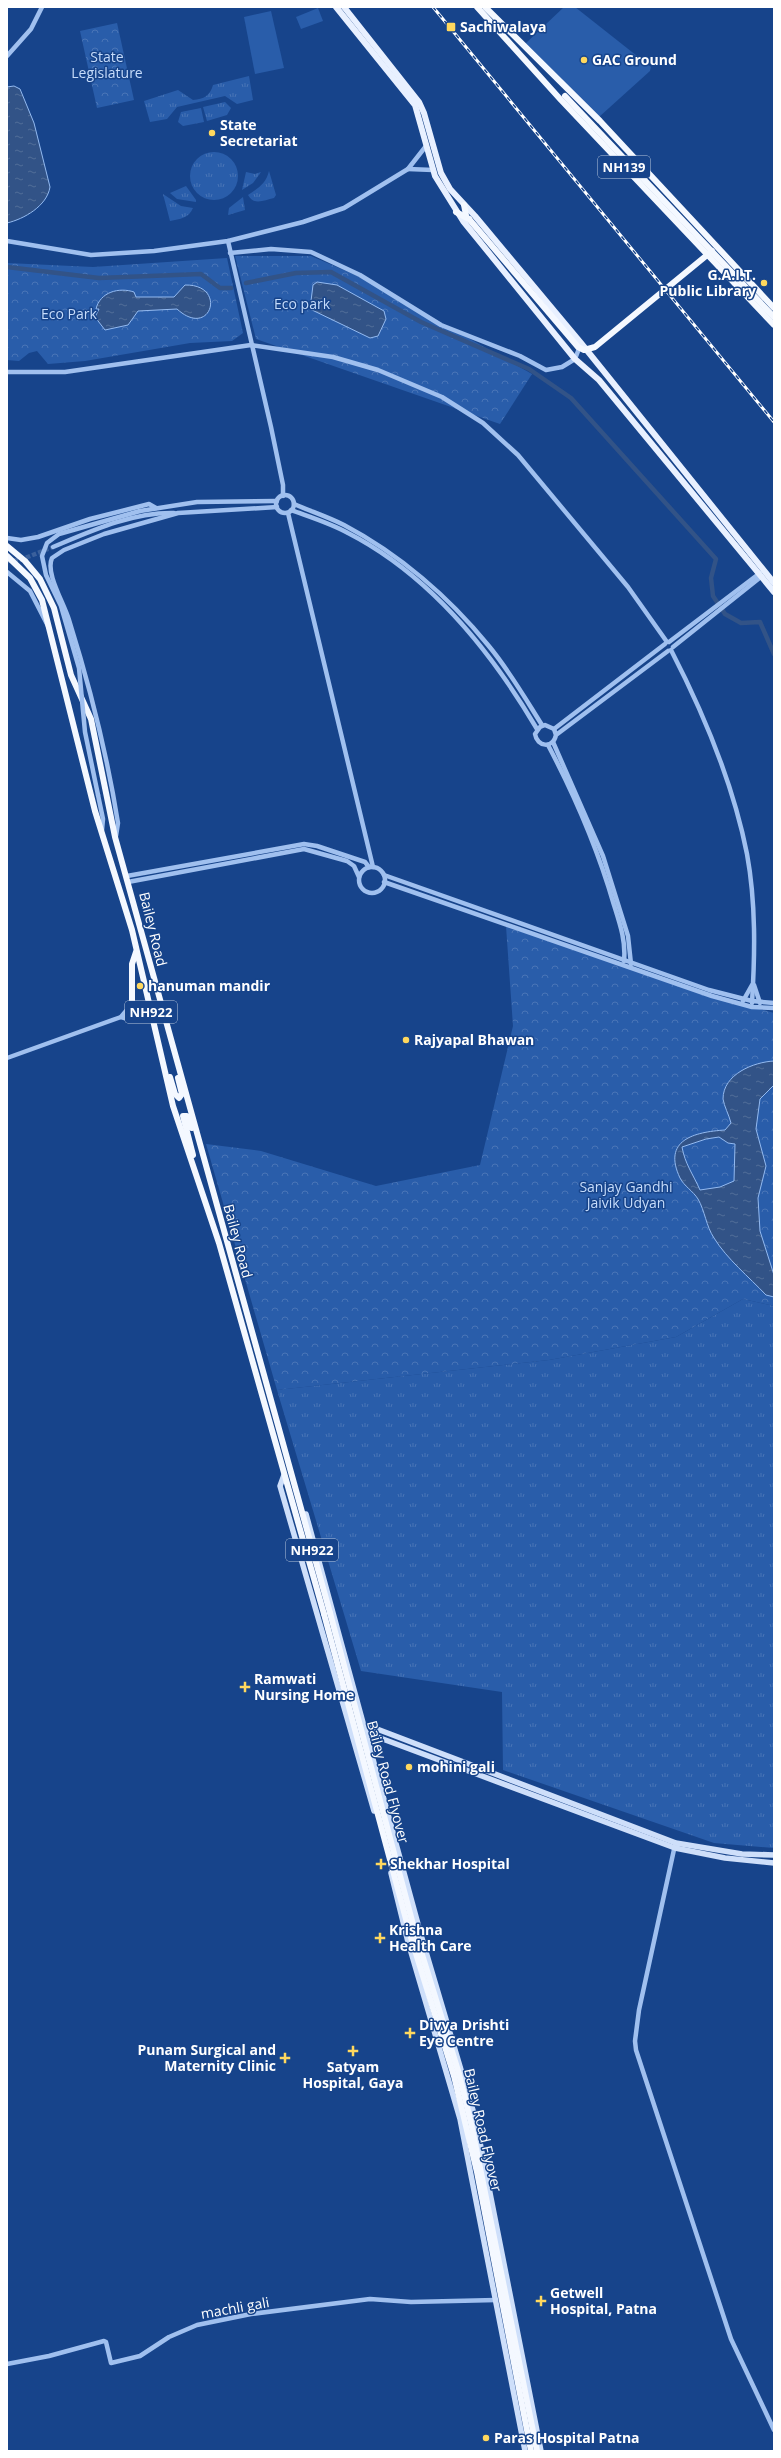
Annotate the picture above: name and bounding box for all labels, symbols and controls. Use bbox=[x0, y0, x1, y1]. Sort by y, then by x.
place label: Sachiwalaya bbox=[460, 17, 546, 36]
marker: Sachiwalaya bbox=[445, 21, 457, 33]
park label: State Legislature bbox=[71, 47, 143, 82]
place label: GAC Ground bbox=[592, 50, 677, 69]
marker: GAC Ground bbox=[579, 55, 589, 65]
place label: State Secretariat bbox=[220, 115, 298, 150]
marker: State Secretariat bbox=[207, 128, 217, 138]
road number: NH139 bbox=[598, 156, 650, 178]
place label: G.A.I.T. Public Library bbox=[660, 265, 756, 300]
marker: G.A.I.T. Public Library bbox=[759, 278, 769, 288]
park label: Eco park bbox=[274, 294, 331, 313]
park label: Eco Park bbox=[41, 304, 98, 323]
street label: Bailey Road bbox=[135, 890, 172, 968]
place label: hanuman mandir bbox=[148, 976, 271, 995]
marker: hanuman mandir bbox=[135, 981, 145, 991]
road number: NH922 bbox=[125, 1001, 177, 1023]
place label: Rajyapal Bhawan bbox=[414, 1030, 534, 1049]
marker: Rajyapal Bhawan bbox=[401, 1035, 411, 1045]
park label: Sanjay Gandhi Jaivik Udyan bbox=[579, 1177, 673, 1212]
street label: Bailey Road bbox=[219, 1202, 257, 1280]
road number: NH922 bbox=[286, 1539, 338, 1561]
place label: Ramwati Nursing Home bbox=[254, 1669, 354, 1704]
marker: Ramwati Nursing Home bbox=[239, 1681, 251, 1693]
street label: Bailey Road Flyover bbox=[363, 1718, 414, 1846]
place label: mohini gali bbox=[417, 1757, 495, 1776]
marker: mohini gali bbox=[404, 1762, 414, 1772]
place label: Shekhar Hospital bbox=[390, 1854, 510, 1873]
marker: Shekhar Hospital bbox=[375, 1858, 387, 1870]
place label: Krishna Health Care bbox=[389, 1920, 472, 1955]
marker: Krishna Health Care bbox=[374, 1932, 386, 1944]
place label: Divya Drishti Eye Centre bbox=[419, 2015, 509, 2050]
marker: Divya Drishti Eye Centre bbox=[404, 2027, 416, 2039]
place label: Punam Surgical and Maternity Clinic bbox=[137, 2040, 276, 2075]
marker: Satyam Hospital, Gaya bbox=[347, 2045, 359, 2057]
marker: Punam Surgical and Maternity Clinic bbox=[279, 2052, 291, 2064]
place label: Satyam Hospital, Gaya bbox=[303, 2057, 403, 2092]
street label: Bailey Road Flyover bbox=[460, 2066, 507, 2194]
place label: Getwell Hospital, Patna bbox=[550, 2283, 657, 2318]
street label: machli gali bbox=[199, 2292, 271, 2323]
marker: Getwell Hospital, Patna bbox=[535, 2295, 547, 2307]
place label: Paras Hospital Patna bbox=[494, 2428, 640, 2447]
marker: Paras Hospital Patna bbox=[481, 2433, 491, 2443]

